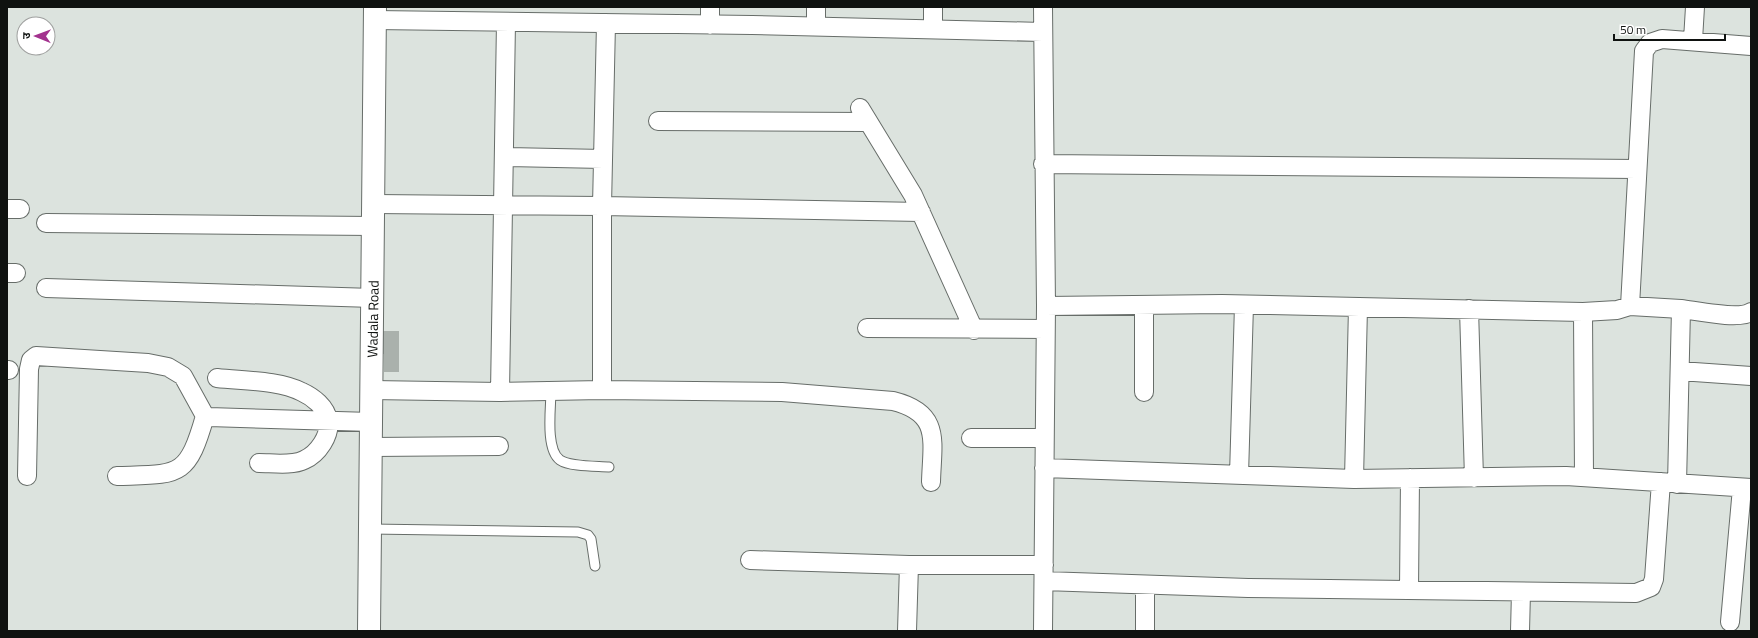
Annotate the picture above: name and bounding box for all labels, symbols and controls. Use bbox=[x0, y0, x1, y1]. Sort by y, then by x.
north arrow bbox=[16, 16, 56, 56]
scale bar bbox=[1614, 16, 1725, 42]
text: 50 m bbox=[1620, 20, 1646, 39]
text: उ bbox=[18, 32, 34, 39]
street label: Wadala Road bbox=[361, 280, 384, 358]

